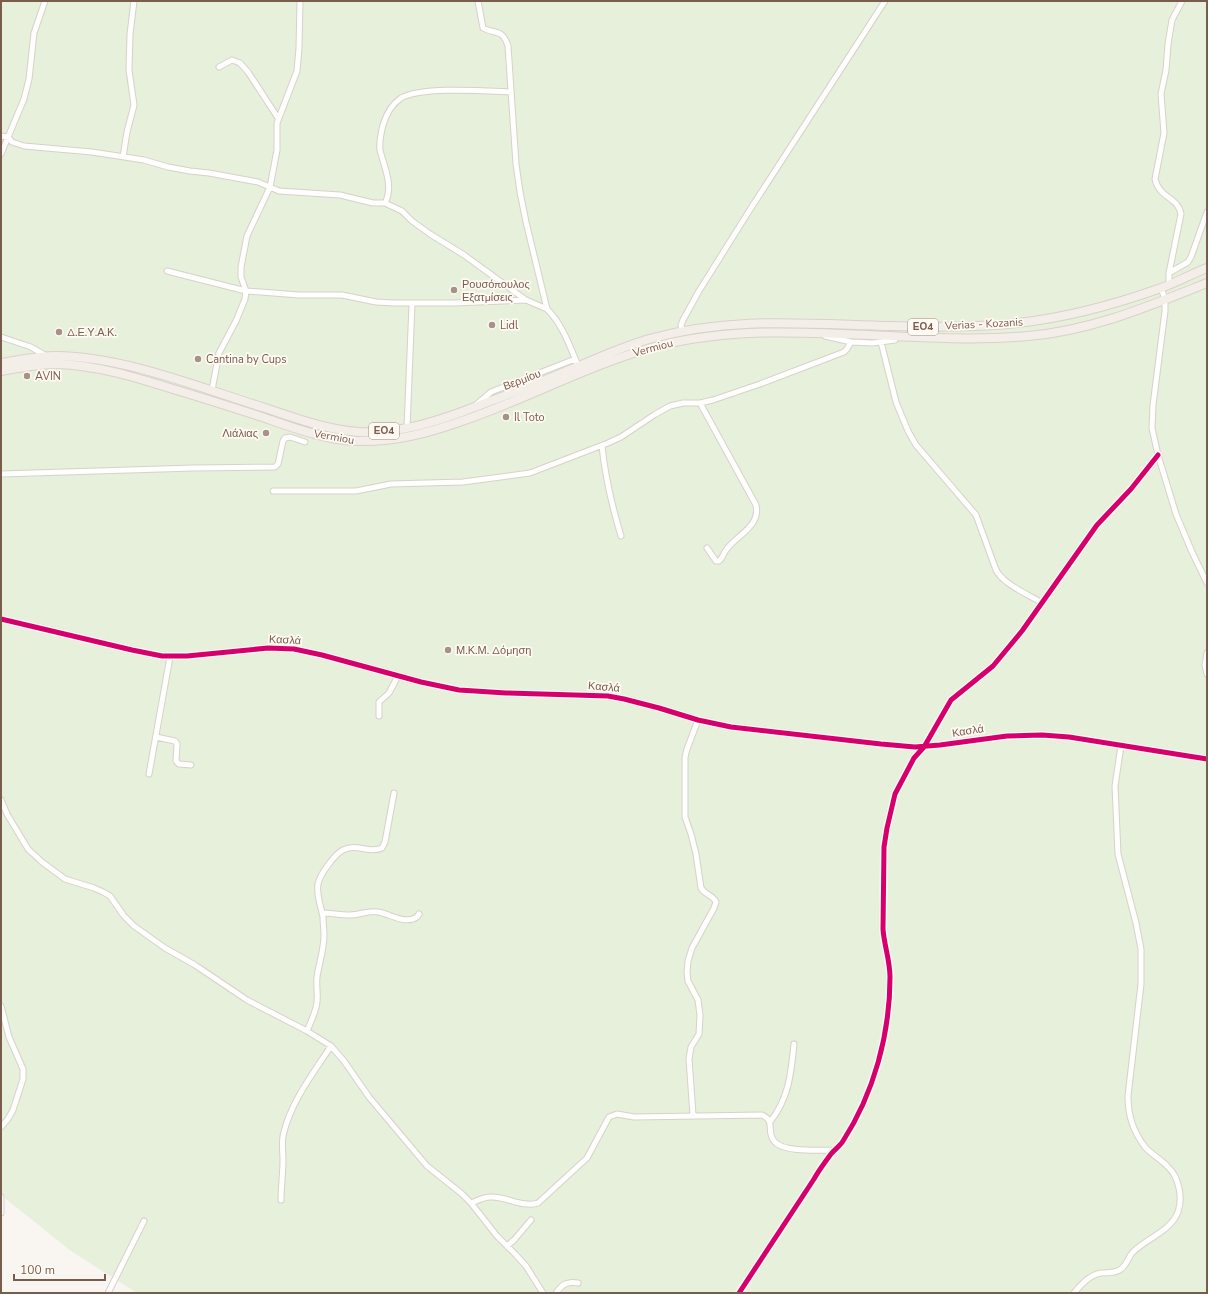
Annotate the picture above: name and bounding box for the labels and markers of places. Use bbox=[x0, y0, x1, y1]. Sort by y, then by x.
place label: Ρουσόπουλος Εξατμίσεις bbox=[462, 277, 530, 305]
marker: Ρουσόπουλος Εξατμίσεις bbox=[449, 285, 459, 295]
place label: Lidl bbox=[500, 318, 519, 333]
marker: Lidl bbox=[487, 320, 497, 330]
place label: Δ.Ε.Υ.Α.Κ. bbox=[67, 325, 117, 340]
marker: Δ.Ε.Υ.Α.Κ. bbox=[54, 327, 64, 337]
place label: Cantina by Cups bbox=[206, 352, 287, 367]
marker: Cantina by Cups bbox=[193, 354, 203, 364]
place label: AVIN bbox=[35, 369, 61, 384]
marker: AVIN bbox=[22, 371, 32, 381]
place label: Il Toto bbox=[514, 410, 545, 425]
marker: Il Toto bbox=[501, 412, 511, 422]
place label: Λιάλιας bbox=[222, 426, 258, 441]
marker: Λιάλιας bbox=[261, 428, 271, 438]
place label: Μ.Κ.Μ. Δόμηση bbox=[456, 643, 531, 658]
marker: Μ.Κ.Μ. Δόμηση bbox=[443, 645, 453, 655]

